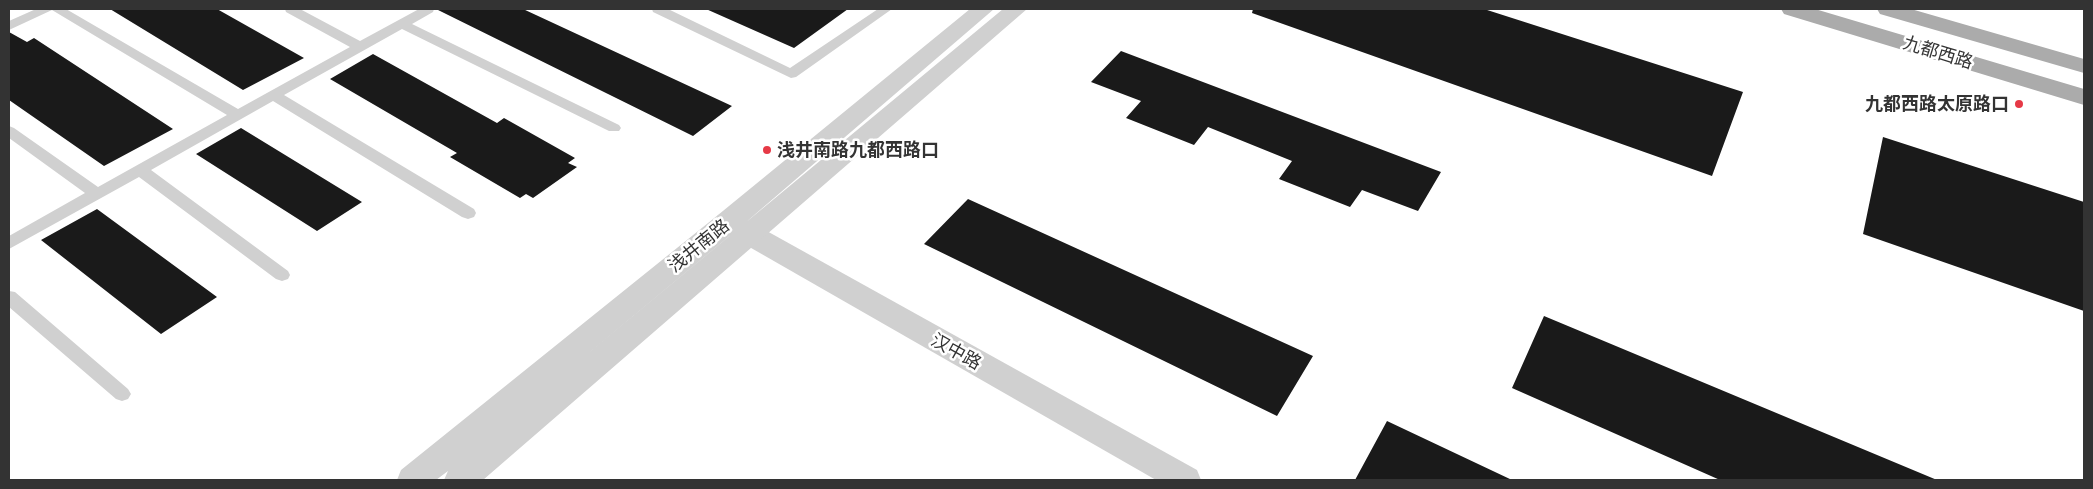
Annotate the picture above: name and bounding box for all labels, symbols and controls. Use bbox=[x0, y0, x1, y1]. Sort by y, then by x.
street label: 九都西路 bbox=[1900, 32, 1976, 74]
place label: 九都西路太原路口 bbox=[1865, 93, 2009, 115]
marker: 九都西路太原路口 bbox=[2013, 98, 2025, 110]
place label: 浅井南路九都西路口 bbox=[777, 139, 939, 161]
marker: 浅井南路九都西路口 bbox=[761, 144, 773, 156]
street label: 浅井南路 bbox=[664, 215, 734, 277]
street label: 汉中路 bbox=[927, 329, 985, 375]

